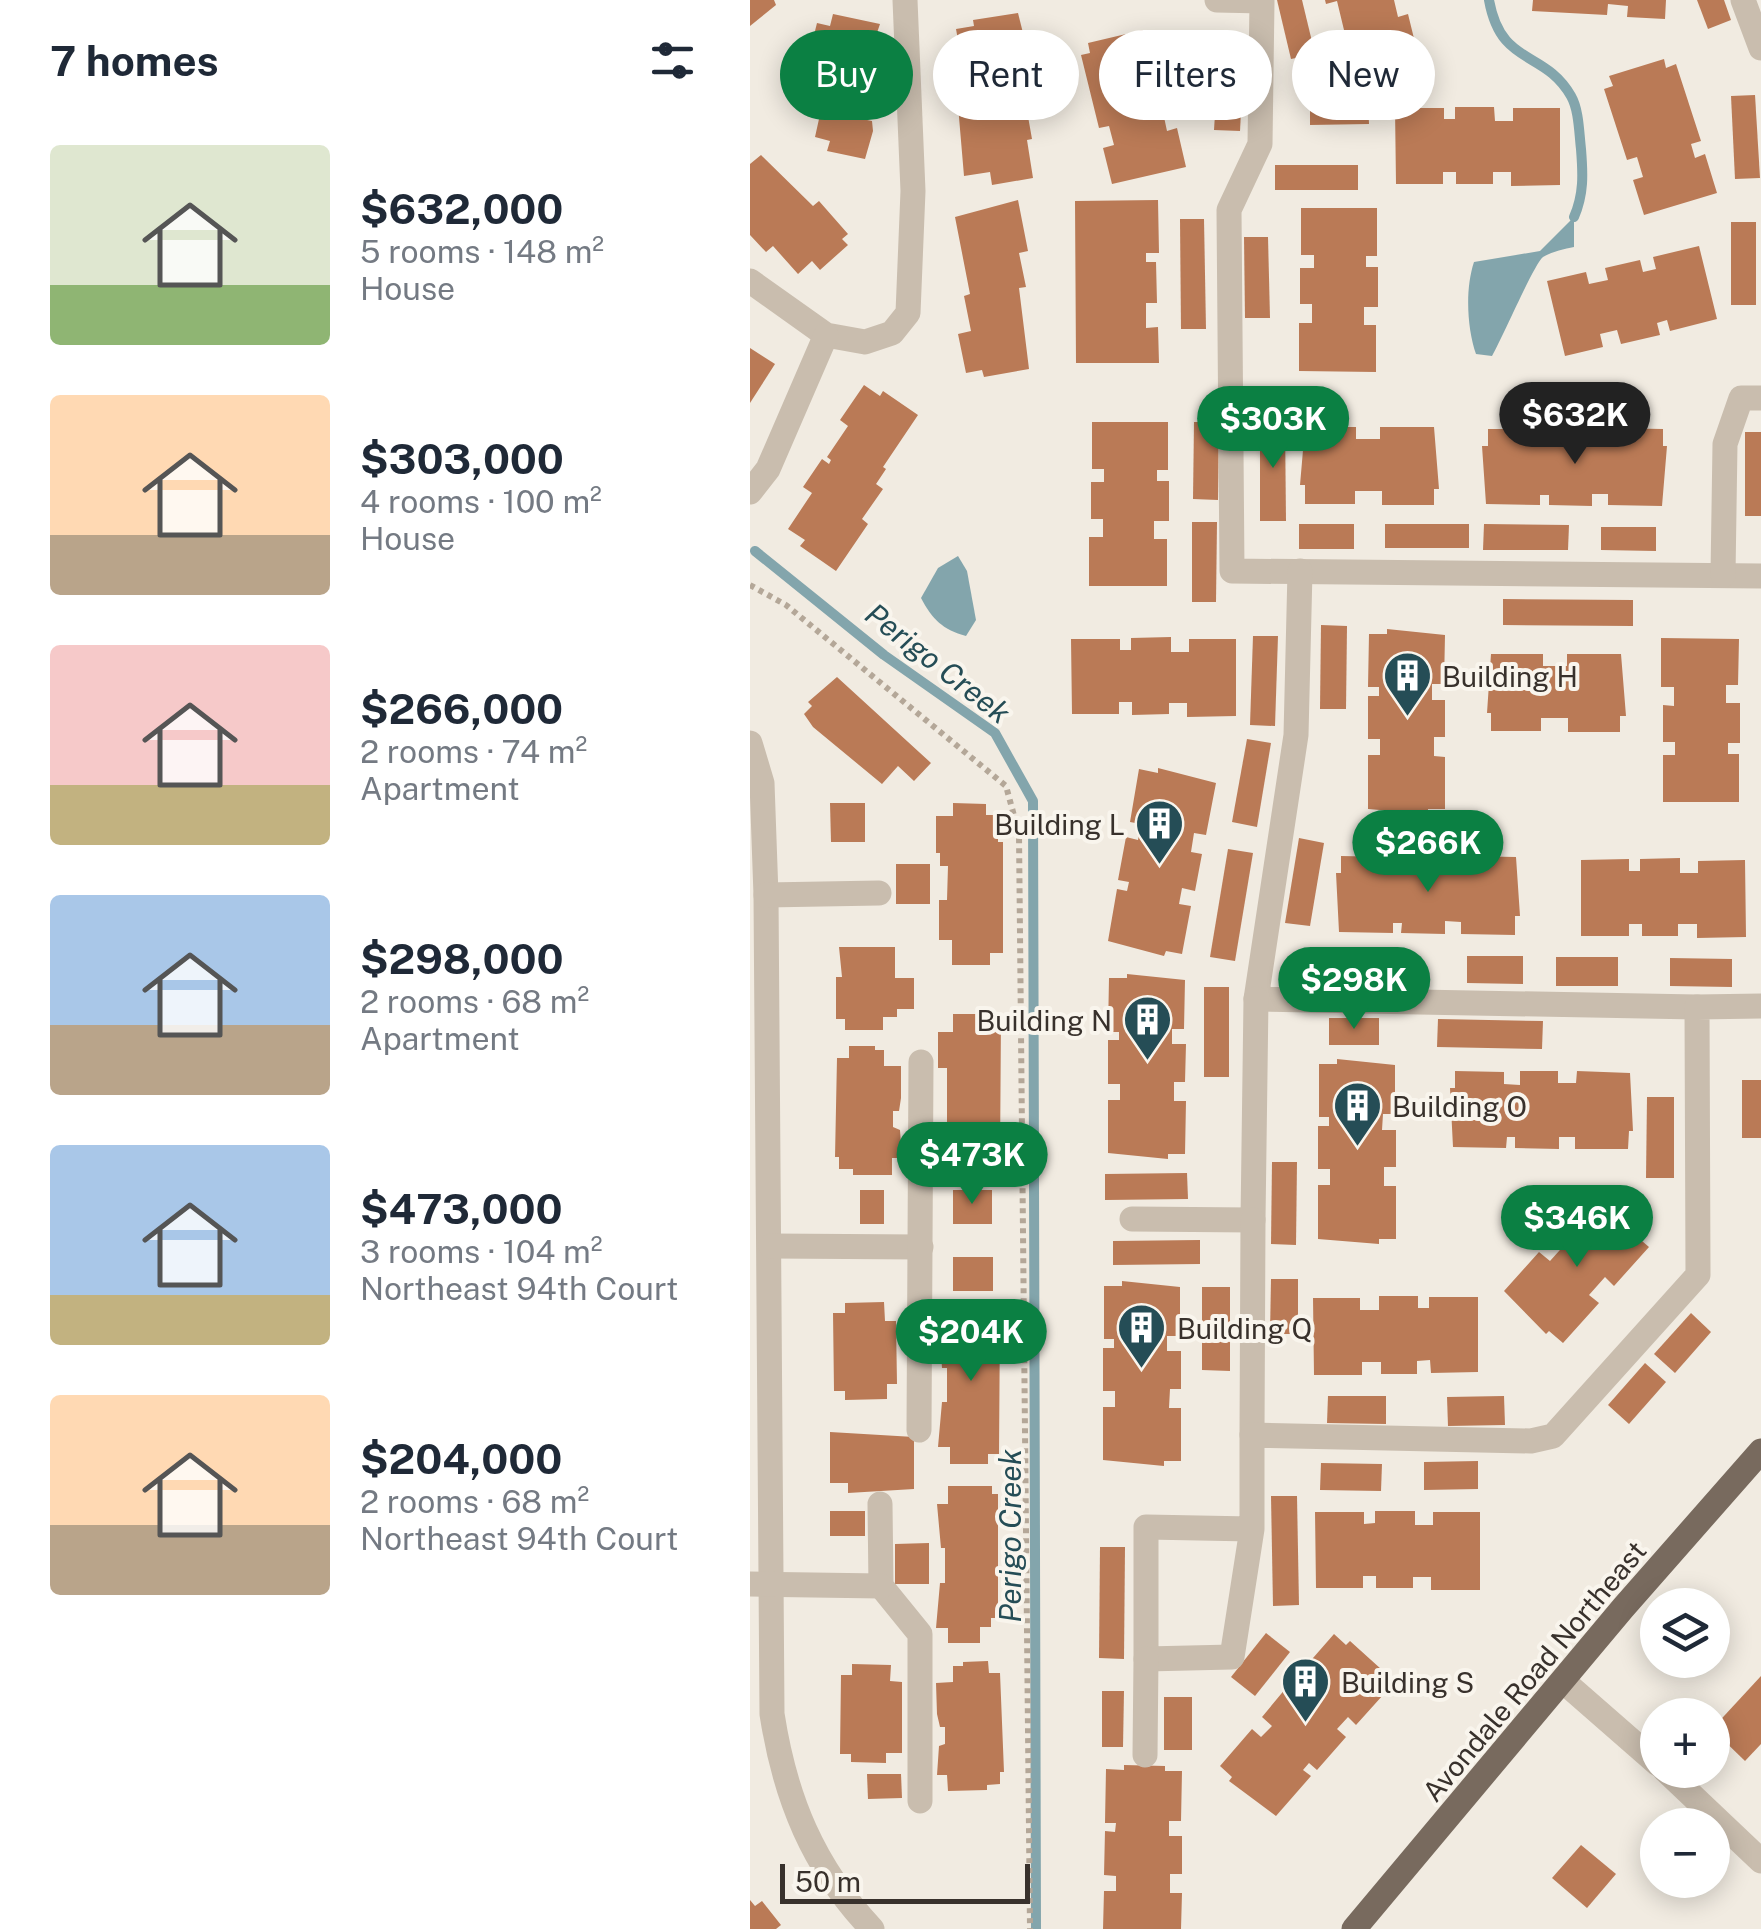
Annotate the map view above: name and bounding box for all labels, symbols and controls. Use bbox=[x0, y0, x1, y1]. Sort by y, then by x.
chip: Buy bbox=[780, 30, 913, 120]
chip: Rent bbox=[933, 30, 1079, 120]
chip: Filters bbox=[1099, 30, 1272, 120]
chip: New bbox=[1292, 30, 1435, 120]
icon: filters bbox=[645, 33, 700, 88]
text: 7 homes bbox=[50, 36, 219, 85]
text: $632,000 bbox=[360, 184, 563, 233]
icon: home bbox=[130, 185, 250, 305]
text: 5 rooms · 148 m² bbox=[360, 233, 604, 270]
text: House bbox=[360, 270, 455, 307]
pin: $632K bbox=[1505, 382, 1645, 467]
pin: $303K bbox=[1203, 386, 1343, 471]
text: $632K bbox=[1521, 396, 1629, 433]
text: $303K bbox=[1219, 400, 1327, 437]
text: $303,000 bbox=[360, 434, 564, 483]
icon: home bbox=[130, 435, 250, 555]
text: 4 rooms · 100 m² bbox=[360, 483, 602, 520]
text: House bbox=[360, 520, 455, 557]
water label: Perigo Creek bbox=[858, 595, 1018, 731]
building icon: Building H bbox=[1381, 650, 1433, 718]
place label: Building H bbox=[1442, 660, 1578, 693]
text: $266,000 bbox=[360, 684, 563, 733]
icon: home bbox=[130, 685, 250, 805]
text: 2 rooms · 74 m² bbox=[360, 733, 587, 770]
text: Apartment bbox=[360, 770, 520, 807]
building icon: Building L bbox=[1134, 798, 1186, 866]
place label: Building L bbox=[994, 808, 1125, 841]
pin: $266K bbox=[1358, 810, 1498, 895]
text: $266K bbox=[1374, 824, 1482, 861]
text: $298,000 bbox=[360, 934, 564, 983]
icon: home bbox=[130, 935, 250, 1055]
pin: $298K bbox=[1284, 947, 1424, 1032]
text: $298K bbox=[1300, 961, 1408, 998]
text: 2 rooms · 68 m² bbox=[360, 983, 589, 1020]
building icon: Building N bbox=[1121, 994, 1173, 1062]
place label: Building N bbox=[976, 1004, 1112, 1037]
text: Apartment bbox=[360, 1020, 520, 1057]
building icon: Building O bbox=[1331, 1080, 1383, 1148]
place label: Building O bbox=[1392, 1090, 1527, 1123]
pin: $473K bbox=[902, 1122, 1042, 1207]
text: $473K bbox=[919, 1136, 1025, 1173]
text: $473,000 bbox=[360, 1184, 563, 1233]
icon: home bbox=[130, 1185, 250, 1305]
pin: $346K bbox=[1507, 1185, 1647, 1270]
text: $346K bbox=[1523, 1199, 1631, 1236]
text: 3 rooms · 104 m² bbox=[360, 1233, 603, 1270]
text: Northeast 94th Court bbox=[360, 1270, 678, 1307]
pin: $204K bbox=[901, 1299, 1041, 1384]
building icon: Building Q bbox=[1116, 1302, 1168, 1370]
place label: Building Q bbox=[1177, 1312, 1312, 1345]
text: $204K bbox=[918, 1313, 1024, 1350]
text: $204,000 bbox=[360, 1434, 562, 1483]
icon: home bbox=[130, 1435, 250, 1555]
water label: Perigo Creek bbox=[992, 1448, 1028, 1623]
text: 2 rooms · 68 m² bbox=[360, 1483, 589, 1520]
text: Northeast 94th Court bbox=[360, 1520, 678, 1557]
street label: Avondale Road Northeast bbox=[1415, 1534, 1653, 1808]
map controls bbox=[1640, 1588, 1730, 1898]
button: layers bbox=[1640, 1588, 1730, 1678]
building icon: Building S bbox=[1280, 1656, 1332, 1724]
place label: Building S bbox=[1341, 1666, 1474, 1699]
button: + bbox=[1640, 1698, 1730, 1788]
button: − bbox=[1640, 1808, 1730, 1898]
scale bar bbox=[780, 1859, 1030, 1904]
text: 50 m bbox=[795, 1865, 861, 1898]

